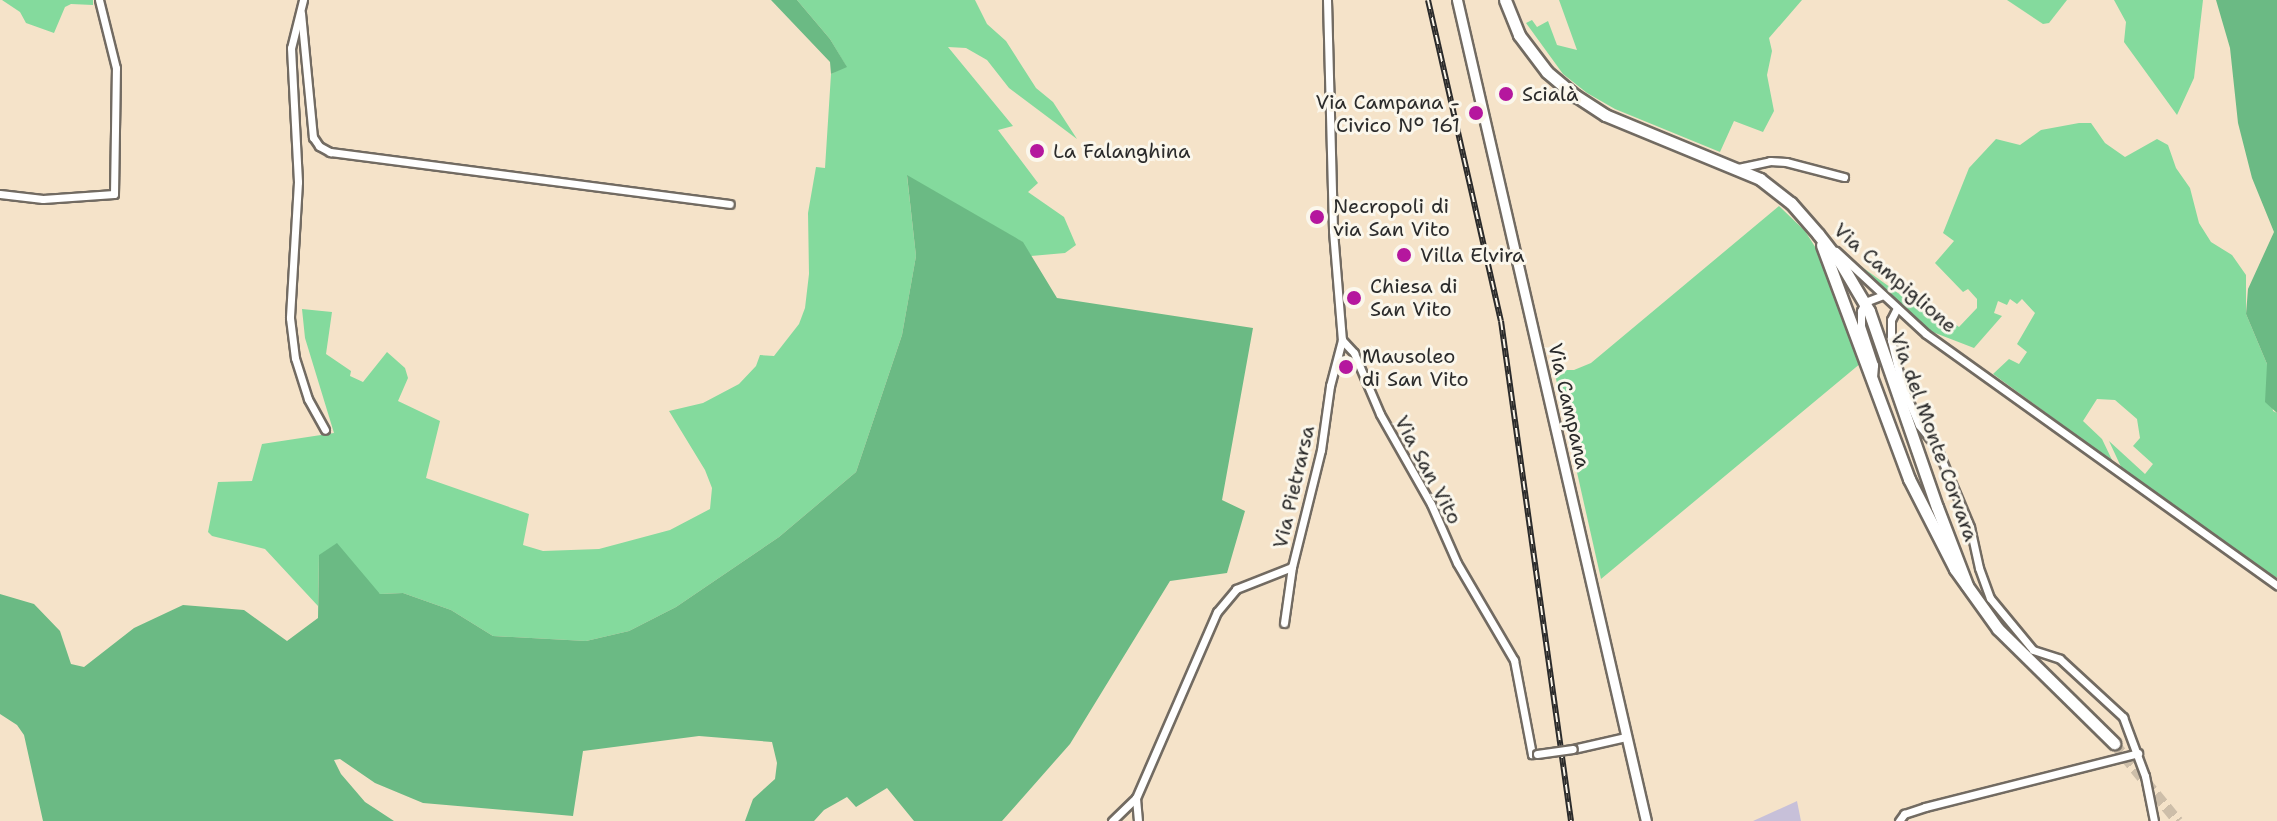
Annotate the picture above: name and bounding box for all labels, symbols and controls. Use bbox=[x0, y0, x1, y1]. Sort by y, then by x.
place label: Scialà bbox=[1522, 82, 1578, 106]
marker: Scialà bbox=[1497, 85, 1515, 103]
place label: Via Campana - Civico N° 161 bbox=[1315, 90, 1460, 137]
marker: Via Campana - Civico N° 161 bbox=[1467, 104, 1485, 122]
place label: La Falanghina bbox=[1053, 139, 1190, 163]
marker: La Falanghina bbox=[1028, 142, 1046, 160]
place label: Necropoli di via San Vito bbox=[1333, 194, 1450, 241]
marker: Necropoli di via San Vito bbox=[1308, 208, 1326, 226]
street label: Via Campiglione bbox=[1829, 218, 1961, 338]
place label: Villa Elvira bbox=[1420, 243, 1525, 267]
marker: Villa Elvira bbox=[1395, 246, 1413, 264]
place label: Chiesa di San Vito bbox=[1370, 274, 1458, 321]
marker: Chiesa di San Vito bbox=[1345, 289, 1363, 307]
street label: Via del Monte Corvara bbox=[1885, 329, 1983, 545]
street label: Via Campana bbox=[1543, 341, 1595, 471]
place label: Mausoleo di San Vito bbox=[1362, 344, 1469, 391]
marker: Mausoleo di San Vito bbox=[1337, 358, 1355, 376]
street label: Via San Vito bbox=[1389, 412, 1467, 528]
street label: Via Pietrarsa bbox=[1268, 423, 1320, 551]

